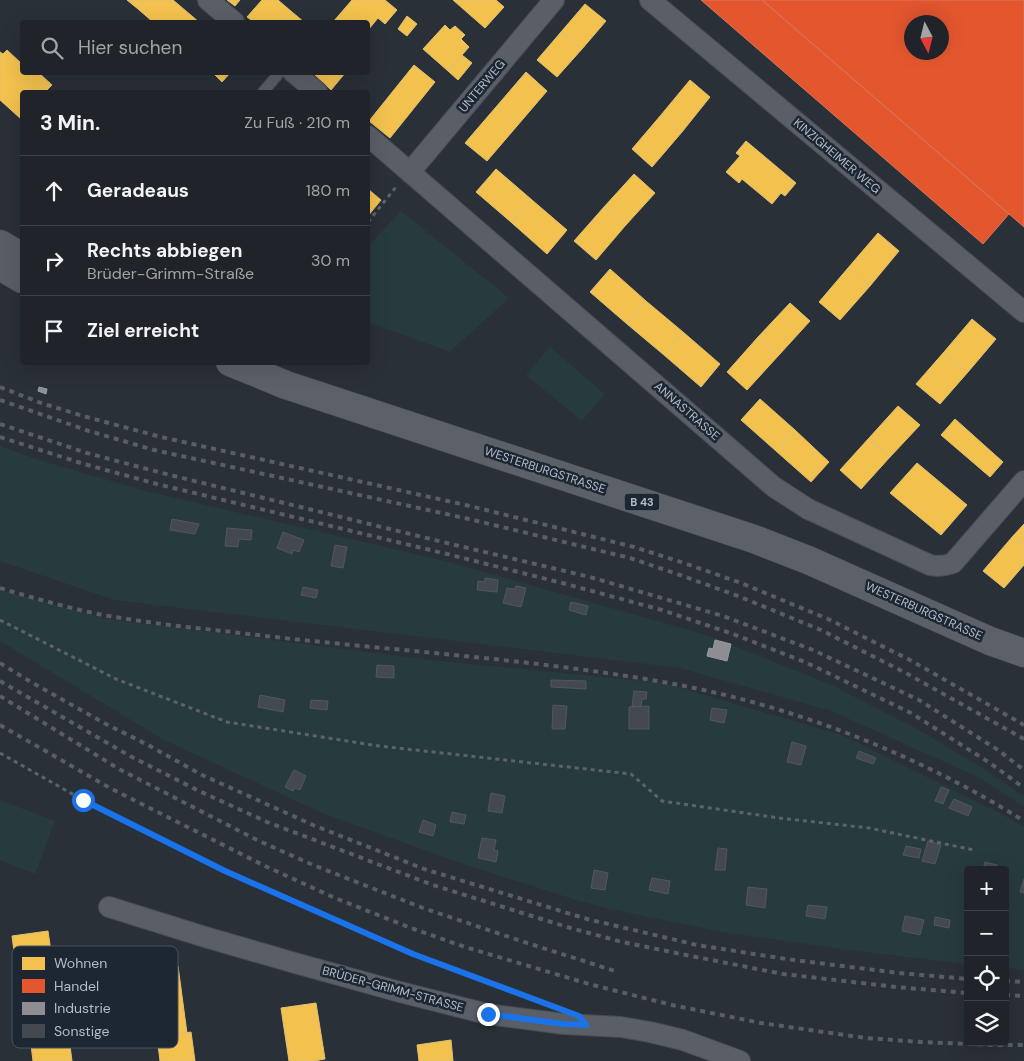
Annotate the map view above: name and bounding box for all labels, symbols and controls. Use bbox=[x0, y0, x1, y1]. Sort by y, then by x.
north arrow bbox=[904, 15, 949, 60]
search box bbox=[20, 20, 370, 75]
icon: search bbox=[38, 34, 66, 62]
text: Hier suchen bbox=[78, 35, 182, 60]
street label: UNTERWEG bbox=[455, 56, 509, 116]
text: 3 Min. bbox=[40, 109, 100, 137]
text: Zu Fuß · 210 m bbox=[244, 112, 350, 133]
street label: KINZIGHEIMER WEG bbox=[790, 115, 884, 197]
icon: ahead bbox=[40, 177, 68, 205]
text: Geradeaus bbox=[87, 178, 189, 203]
text: 180 m bbox=[306, 180, 350, 201]
text: Rechts abbiegen bbox=[87, 238, 242, 263]
icon: right bbox=[40, 247, 68, 275]
text: 30 m bbox=[311, 250, 350, 271]
text: Brüder-Grimm-Straße bbox=[87, 263, 254, 284]
icon: arrive bbox=[40, 317, 68, 345]
text: Ziel erreicht bbox=[87, 318, 199, 343]
street label: ANNASTRASSE bbox=[651, 378, 723, 444]
street label: WESTERBURGSTRASSE bbox=[482, 443, 608, 497]
road number: B 43 bbox=[624, 494, 660, 511]
street label: WESTERBURGSTRASSE bbox=[863, 578, 985, 644]
route start bbox=[72, 789, 95, 812]
map controls bbox=[964, 866, 1009, 1046]
button: + bbox=[964, 866, 1009, 911]
button: − bbox=[964, 911, 1009, 956]
legend bbox=[12, 946, 178, 1048]
text: Wohnen bbox=[54, 954, 107, 972]
button: locate bbox=[964, 956, 1009, 1001]
street label: BRÜDER-GRIMM-STRASSE bbox=[320, 962, 466, 1016]
text: Handel bbox=[54, 977, 99, 995]
text: Industrie bbox=[54, 999, 111, 1017]
button: layers bbox=[964, 1001, 1009, 1046]
route end bbox=[477, 1003, 500, 1026]
text: Sonstige bbox=[54, 1022, 110, 1040]

